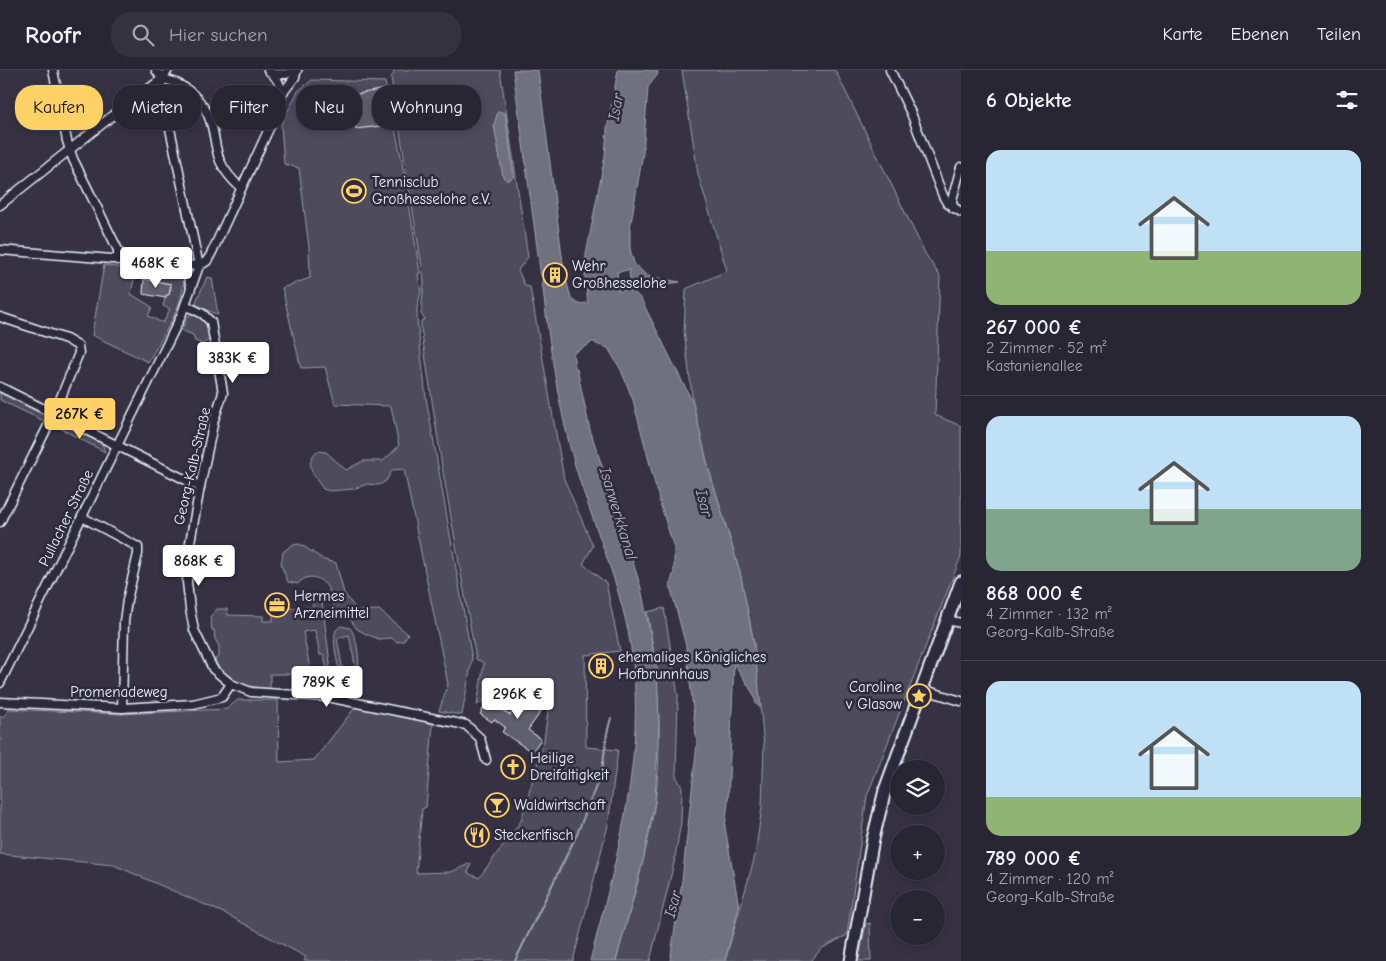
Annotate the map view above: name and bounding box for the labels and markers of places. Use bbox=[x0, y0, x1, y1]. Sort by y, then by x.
place label: Tennisclub Großhesselohe e.V. bbox=[372, 173, 490, 208]
sports icon: Tennisclub Großhesselohe e.V. bbox=[341, 178, 367, 204]
pin: 468K € bbox=[115, 246, 197, 289]
place label: Wehr Großhesselohe bbox=[572, 257, 667, 292]
building icon: Wehr Großhesselohe bbox=[542, 262, 568, 288]
pin: 383K € bbox=[192, 342, 274, 384]
pin: 267K € bbox=[39, 398, 121, 440]
pin: 868K € bbox=[158, 544, 240, 587]
place label: Hermes Arzneimittel bbox=[294, 587, 369, 622]
office icon: Hermes Arzneimittel bbox=[264, 592, 290, 618]
place label: ehemaliges Königliches Hofbrunnhaus bbox=[618, 648, 766, 683]
building icon: ehemaliges Königliches Hofbrunnhaus bbox=[588, 653, 614, 679]
pin: 789K € bbox=[286, 666, 368, 708]
pin: 296K € bbox=[477, 678, 559, 720]
place label: Caroline v Glasow bbox=[845, 678, 902, 713]
place icon: Caroline v Glasow bbox=[906, 683, 932, 709]
place label: Heilige Dreifaltigkeit bbox=[530, 749, 609, 784]
church icon: Heilige Dreifaltigkeit bbox=[500, 754, 526, 780]
bar icon: Waldwirtschaft bbox=[484, 792, 510, 818]
place label: Waldwirtschaft bbox=[514, 796, 606, 814]
restaurant icon: Steckerlfisch bbox=[464, 822, 490, 848]
place label: Steckerlfisch bbox=[494, 826, 574, 844]

